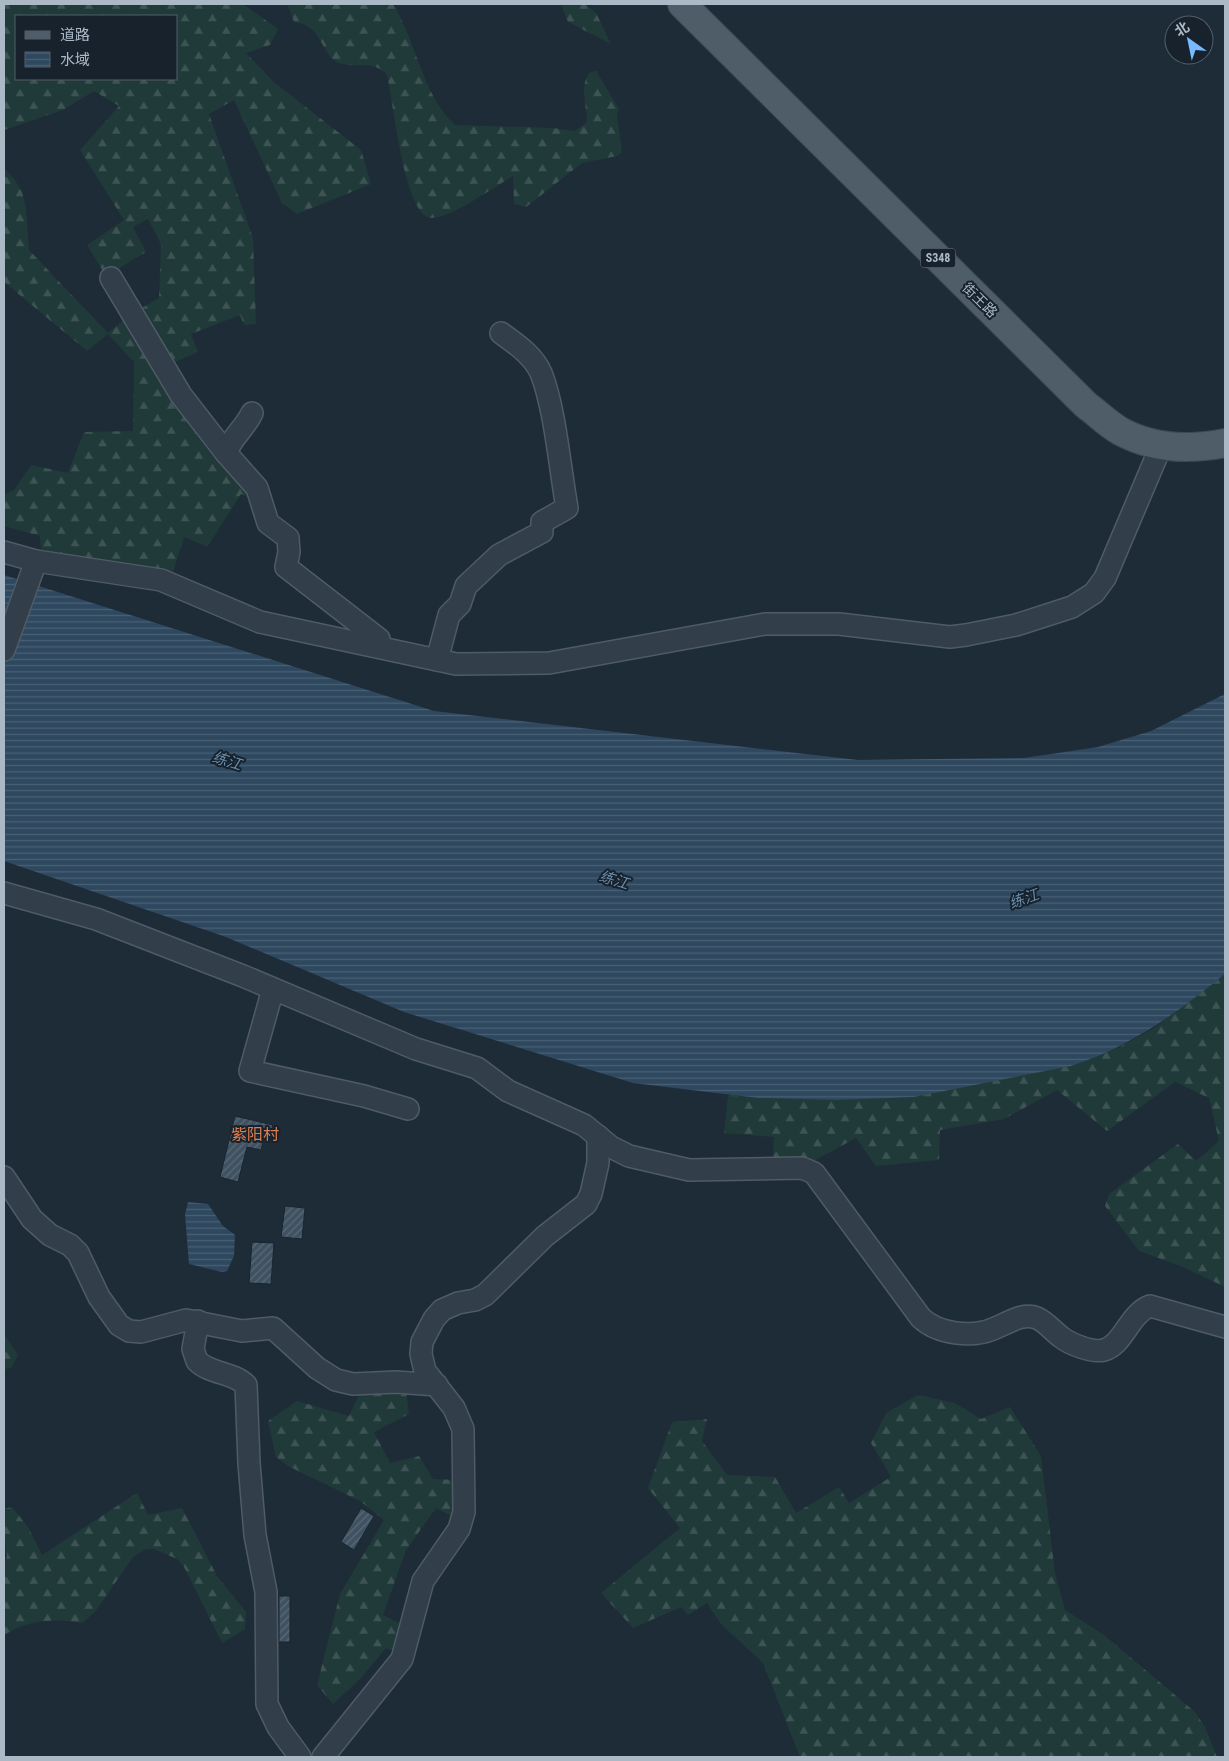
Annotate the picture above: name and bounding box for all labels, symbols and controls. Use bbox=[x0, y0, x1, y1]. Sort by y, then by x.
legend bbox=[15, 15, 178, 80]
north arrow bbox=[1164, 15, 1214, 65]
text: 北 bbox=[1172, 19, 1192, 40]
text: 道路 bbox=[60, 26, 90, 44]
text: 水域 bbox=[60, 51, 90, 69]
road number: S348 bbox=[920, 248, 956, 268]
street label: 街王路 bbox=[959, 279, 1001, 321]
water label: 练江 bbox=[210, 748, 246, 775]
water label: 练江 bbox=[597, 867, 633, 894]
water label: 练江 bbox=[1007, 885, 1043, 913]
district label: 紫阳村 bbox=[231, 1125, 279, 1144]

